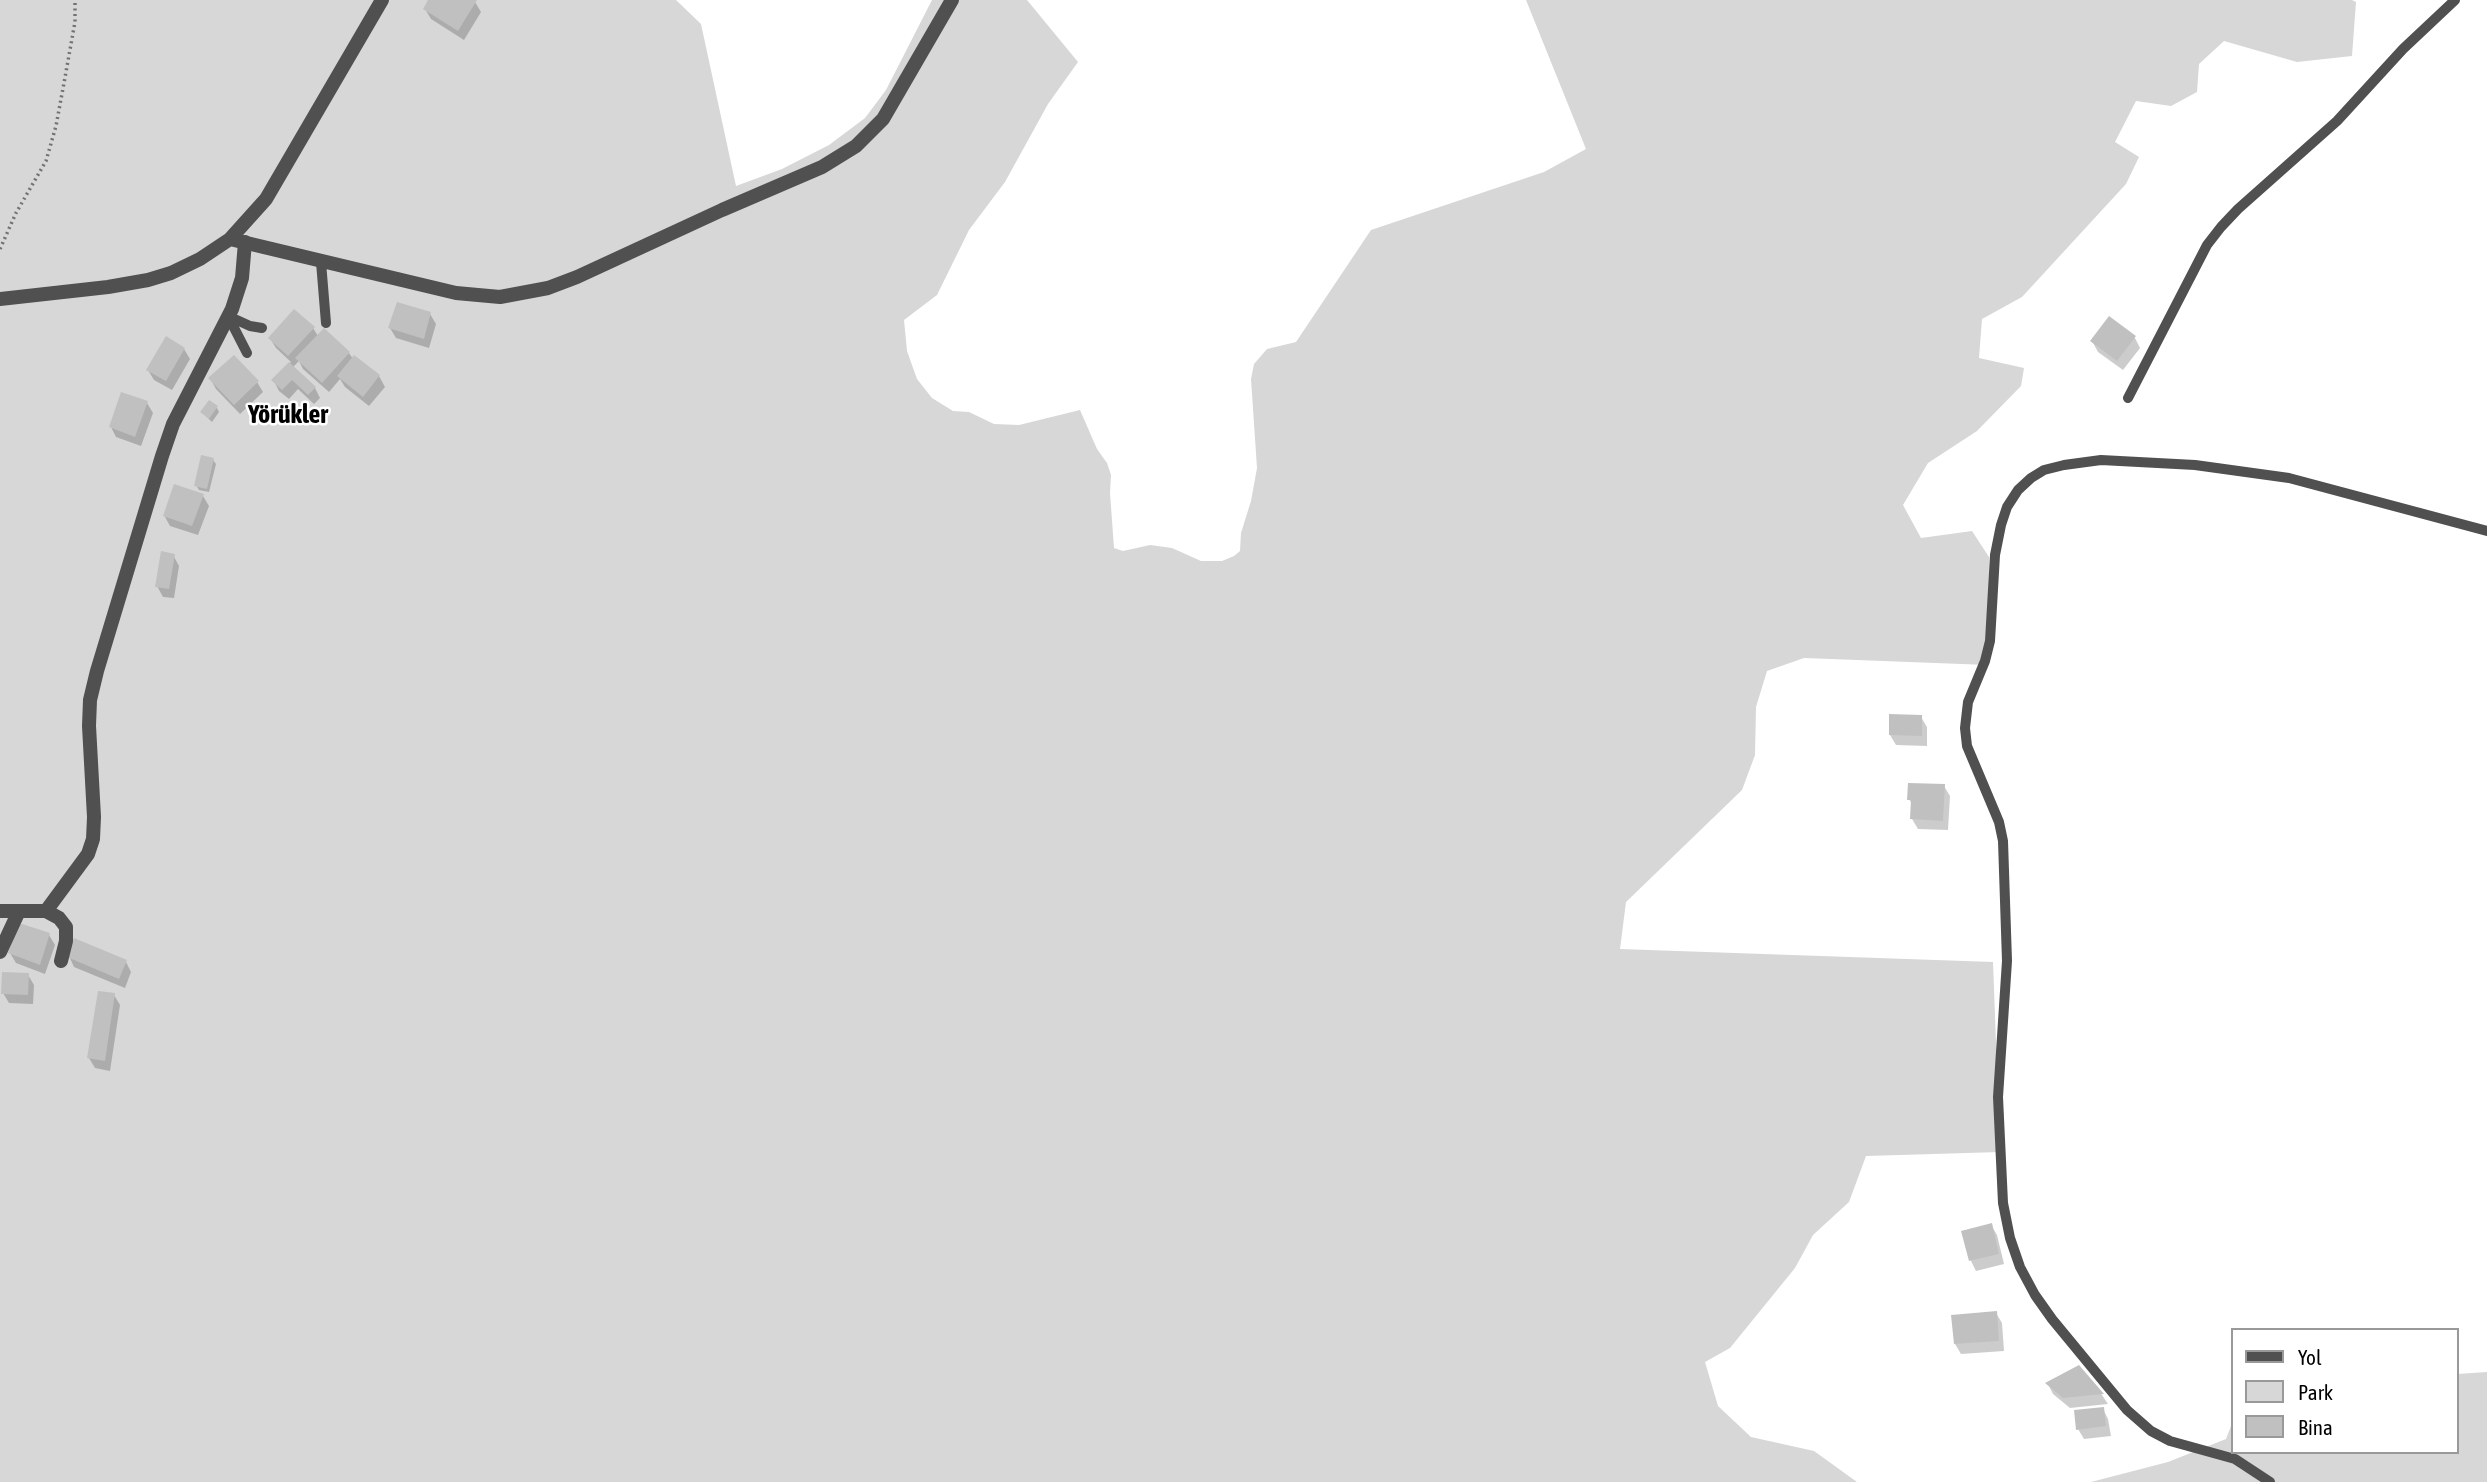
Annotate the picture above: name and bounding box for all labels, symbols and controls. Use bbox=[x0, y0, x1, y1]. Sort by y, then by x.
district label: Yörükler bbox=[248, 399, 328, 431]
legend bbox=[2232, 1328, 2459, 1454]
text: Yol bbox=[2298, 1345, 2322, 1369]
text: Park bbox=[2298, 1380, 2333, 1404]
text: Bina bbox=[2298, 1415, 2333, 1439]

